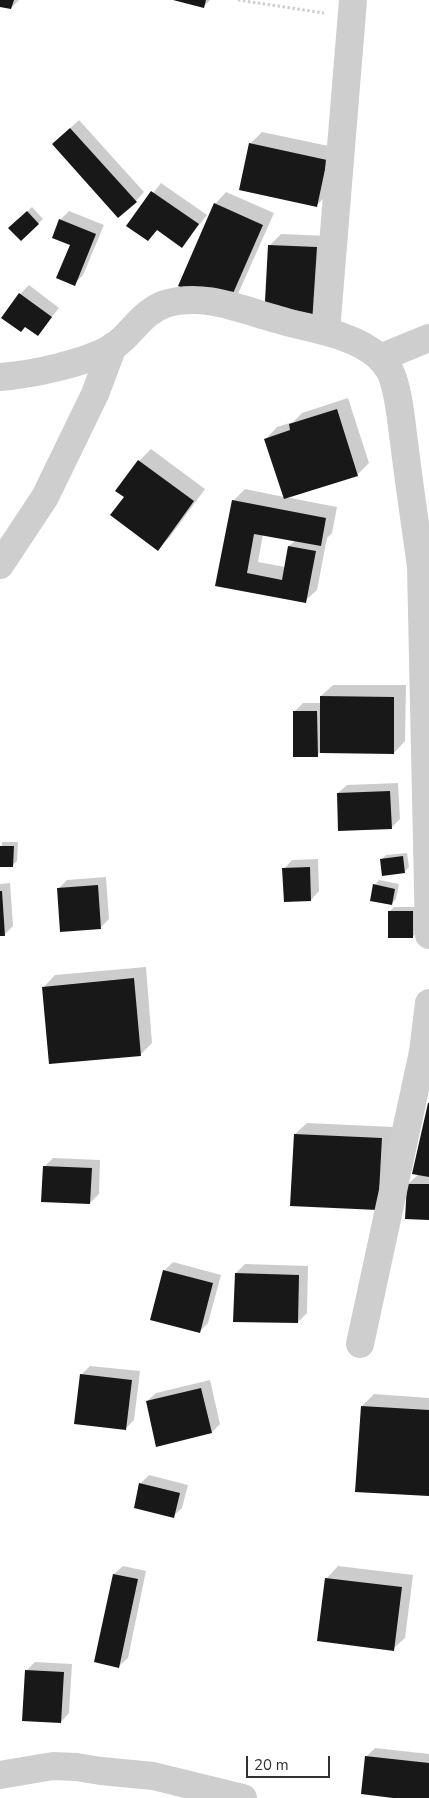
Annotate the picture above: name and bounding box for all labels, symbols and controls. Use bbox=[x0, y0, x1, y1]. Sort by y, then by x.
scale bar bbox=[249, 1746, 333, 1778]
text: 20 m bbox=[254, 1755, 289, 1775]

